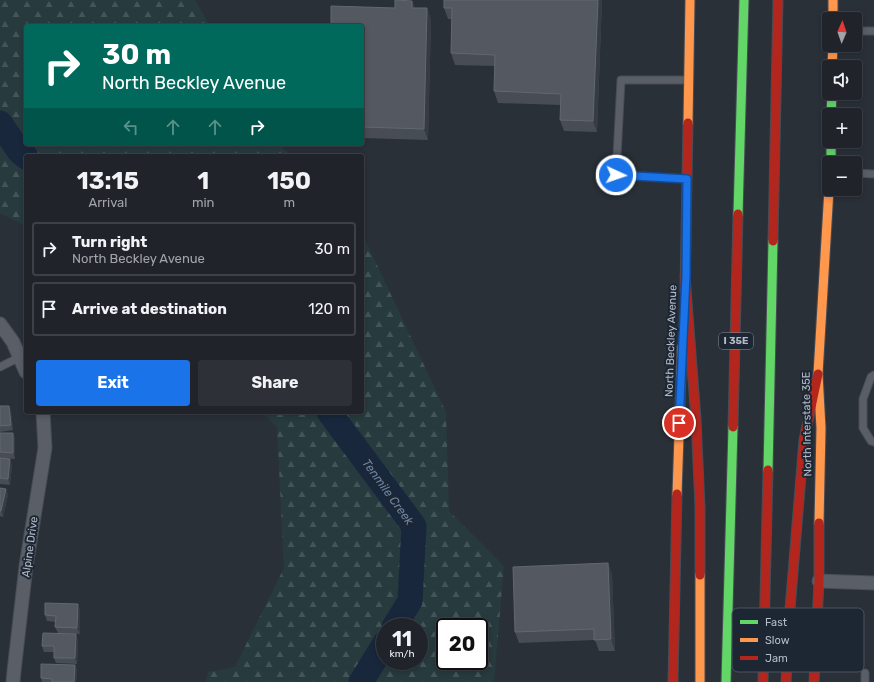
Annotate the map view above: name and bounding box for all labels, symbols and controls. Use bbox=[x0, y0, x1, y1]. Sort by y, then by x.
north arrow bbox=[822, 12, 862, 52]
map controls bbox=[822, 12, 862, 196]
text: 30 m bbox=[102, 38, 171, 71]
icon: right bbox=[36, 40, 88, 92]
button: sound bbox=[822, 60, 862, 100]
text: North Beckley Avenue bbox=[102, 72, 286, 94]
button: + bbox=[822, 108, 862, 148]
icon: left bbox=[120, 116, 142, 138]
icon: ahead bbox=[162, 116, 184, 138]
icon: ahead bbox=[204, 116, 226, 138]
icon: right bbox=[246, 116, 268, 138]
position arrow bbox=[595, 154, 637, 196]
button: − bbox=[822, 156, 862, 196]
text: 13:15 bbox=[77, 167, 139, 195]
text: 1 bbox=[197, 167, 209, 195]
text: 150 bbox=[267, 167, 311, 195]
text: Arrival bbox=[88, 195, 127, 210]
text: min bbox=[192, 195, 215, 210]
text: m bbox=[283, 195, 295, 210]
text: Turn right bbox=[72, 233, 147, 251]
icon: right bbox=[38, 238, 60, 260]
text: 30 m bbox=[314, 240, 350, 258]
text: North Beckley Avenue bbox=[72, 251, 205, 266]
street label: North Beckley Avenue bbox=[663, 285, 679, 397]
icon: arrive bbox=[38, 298, 60, 320]
text: Arrive at destination bbox=[72, 300, 227, 318]
text: 120 m bbox=[308, 300, 350, 318]
road number: I 35E bbox=[719, 333, 753, 349]
button: Exit bbox=[36, 360, 190, 406]
button: Share bbox=[198, 360, 352, 406]
street label: North Interstate 35E bbox=[800, 371, 814, 477]
pin bbox=[662, 406, 696, 440]
icon: arrive bbox=[668, 412, 690, 434]
water label: Tenmile Creek bbox=[359, 456, 417, 528]
street label: Alpine Drive bbox=[19, 516, 41, 578]
legend bbox=[732, 608, 864, 672]
text: Fast bbox=[765, 616, 788, 629]
speed limit sign: 20 bbox=[436, 618, 488, 670]
text: 11 bbox=[392, 627, 412, 651]
text: Slow bbox=[765, 634, 790, 647]
text: km/h bbox=[390, 648, 414, 660]
text: Jam bbox=[765, 652, 788, 665]

